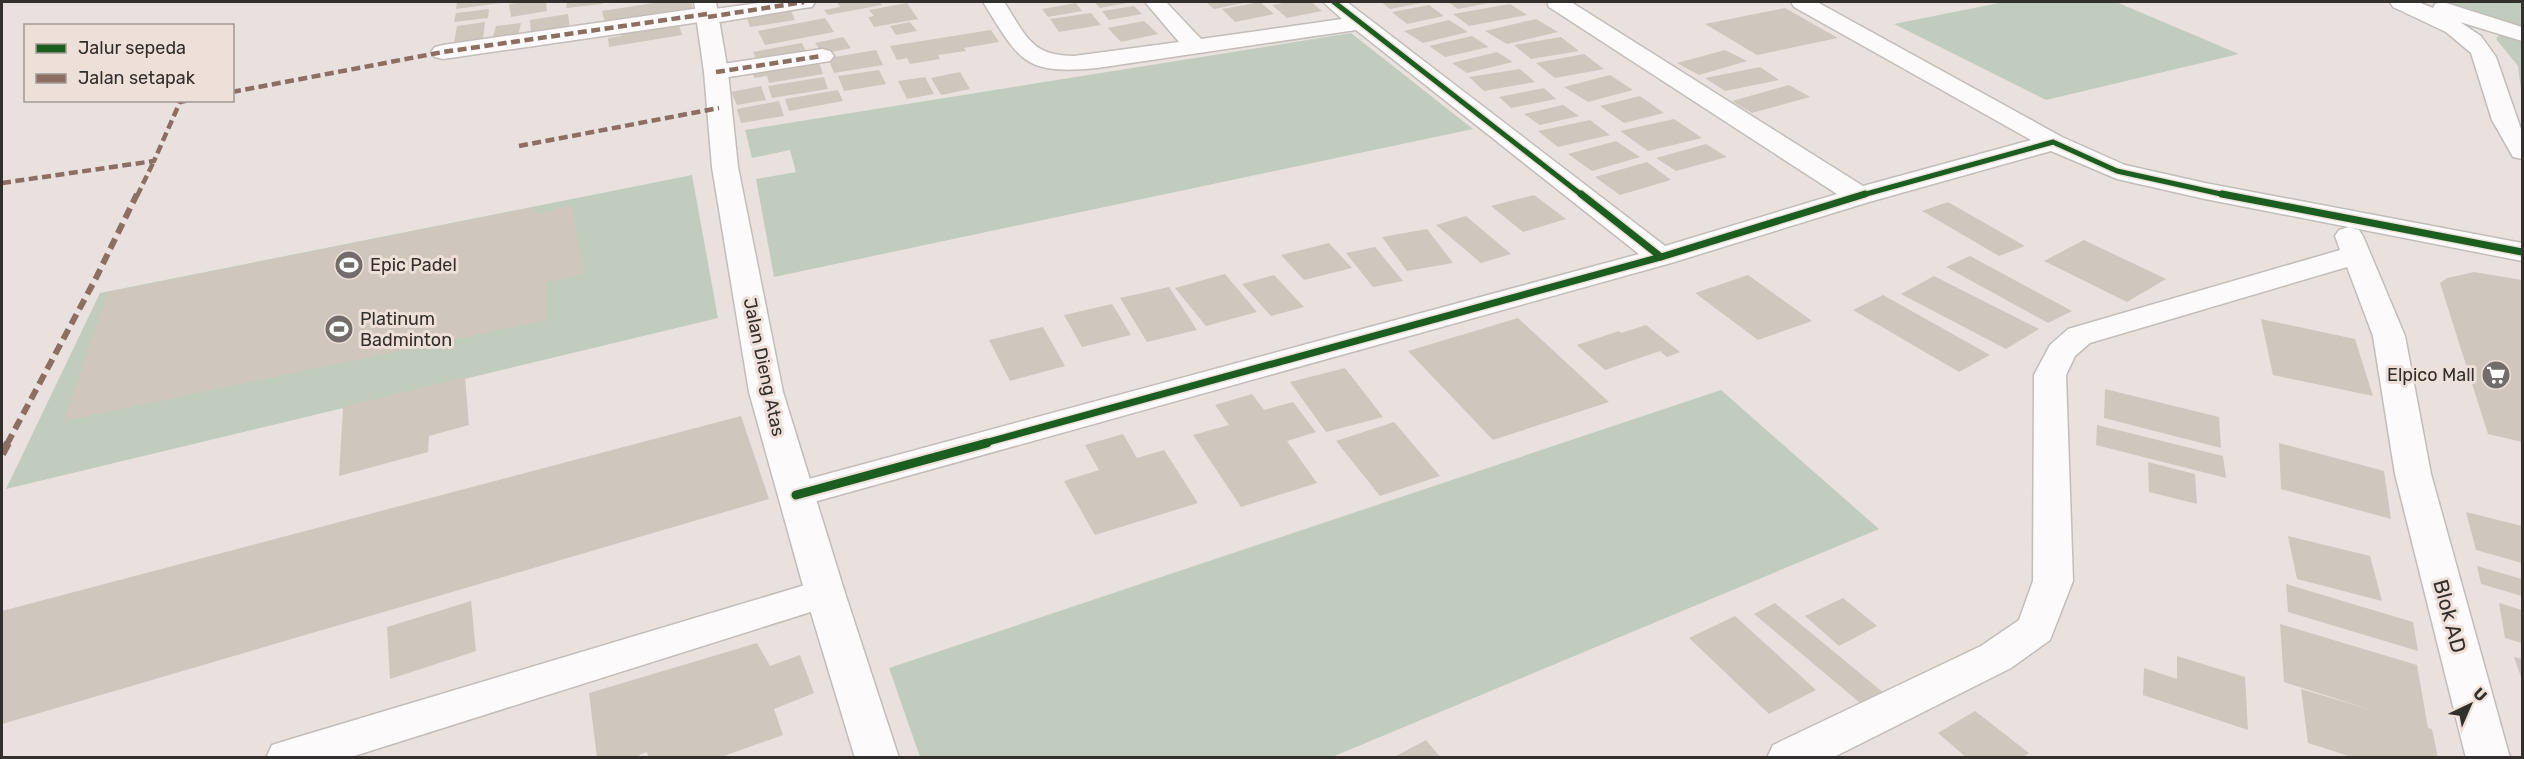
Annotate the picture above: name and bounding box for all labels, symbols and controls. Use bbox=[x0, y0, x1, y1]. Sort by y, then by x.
legend bbox=[24, 24, 234, 102]
text: Jalur sepeda bbox=[78, 37, 186, 59]
text: Jalan setapak bbox=[78, 67, 196, 89]
sports icon: Epic Padel bbox=[333, 249, 365, 281]
place label: Epic Padel bbox=[370, 254, 457, 276]
street label: Jalan Dieng Atas bbox=[739, 296, 789, 438]
place label: Platinum Badminton bbox=[360, 308, 452, 351]
sports icon: Platinum Badminton bbox=[323, 313, 355, 345]
supermarket icon: Elpico Mall bbox=[2480, 359, 2512, 391]
place label: Elpico Mall bbox=[2387, 364, 2475, 386]
street label: Blok AD bbox=[2428, 577, 2472, 655]
north arrow bbox=[2440, 675, 2500, 735]
text: U bbox=[2469, 684, 2491, 705]

